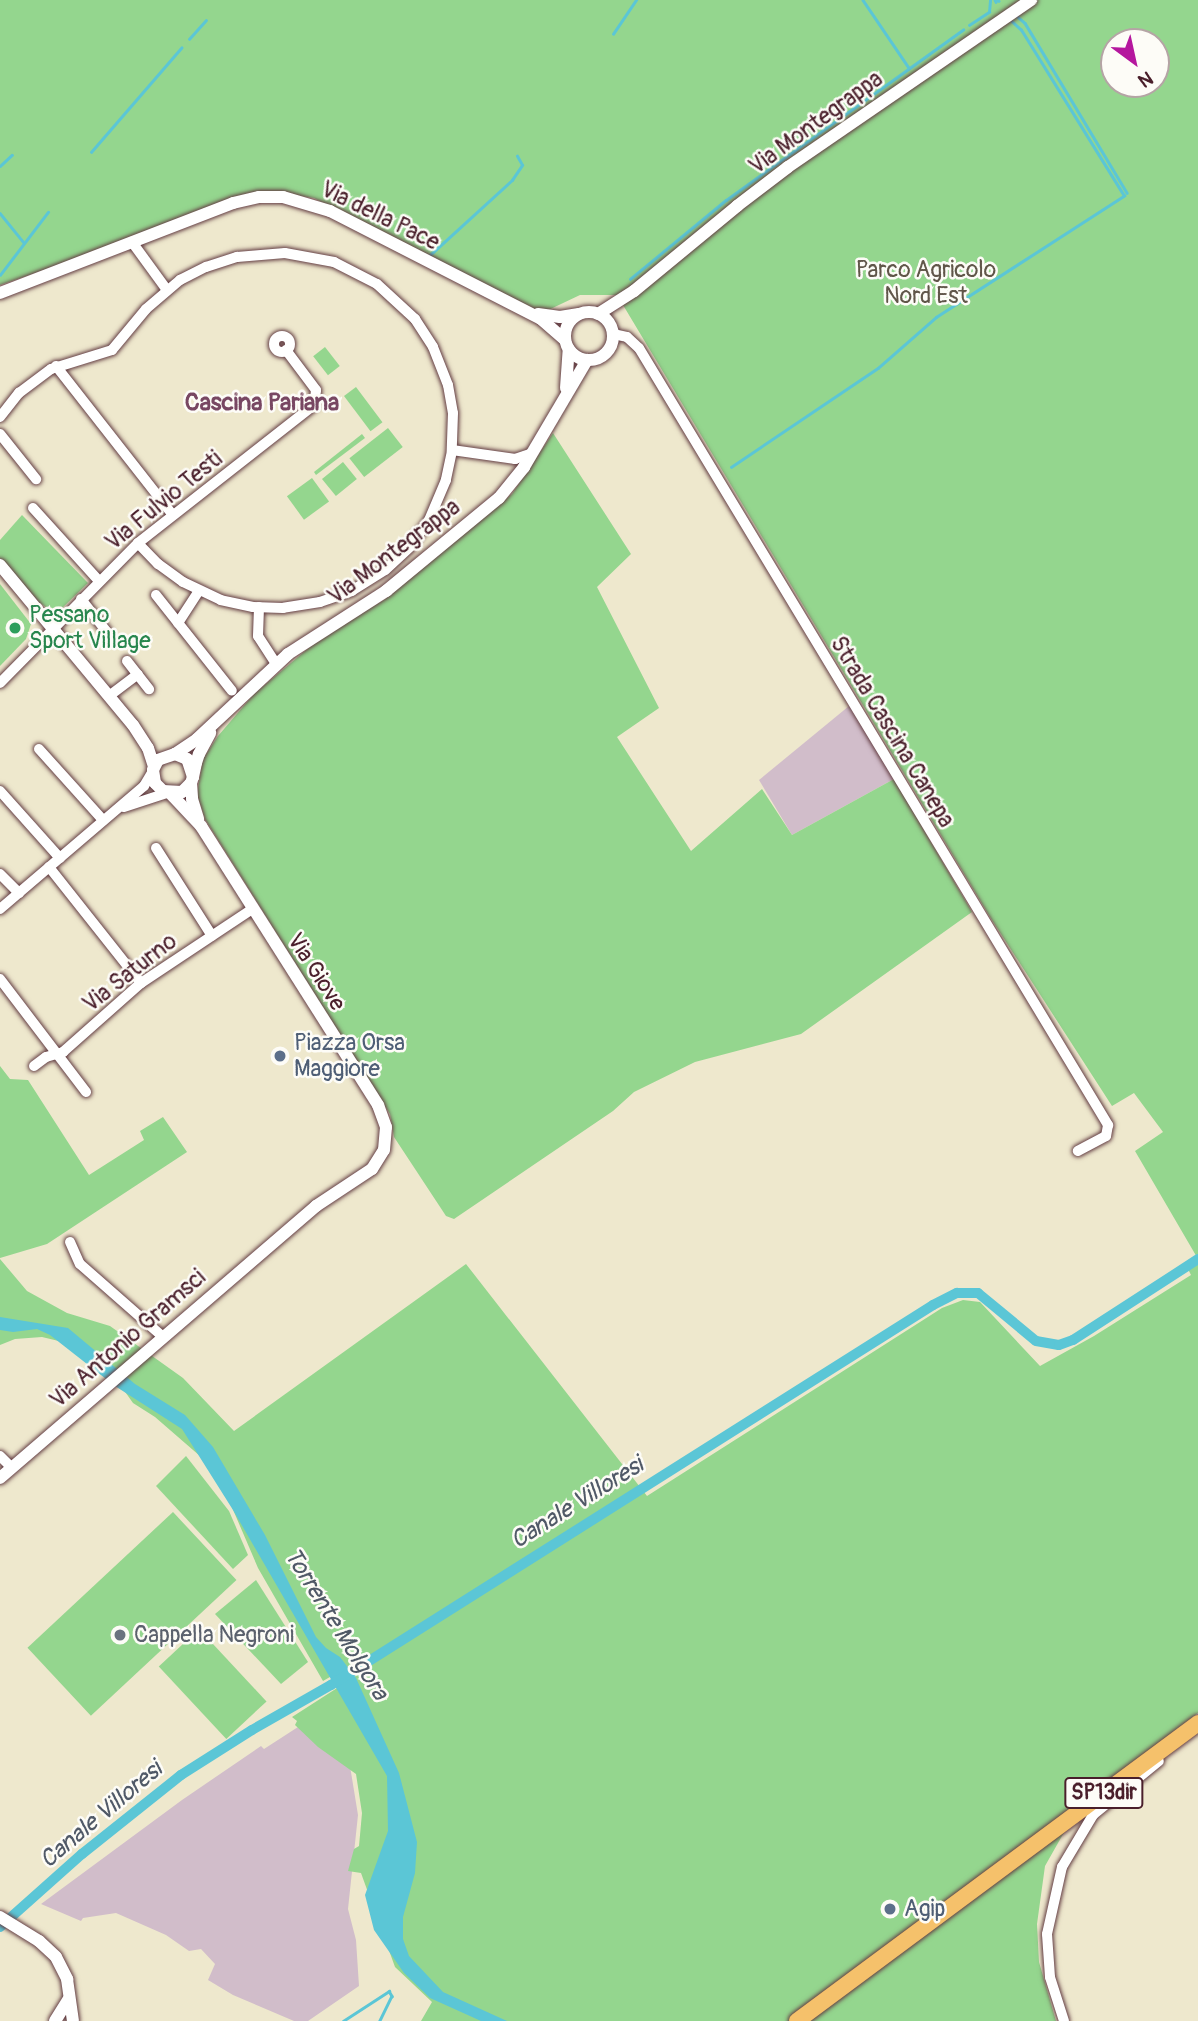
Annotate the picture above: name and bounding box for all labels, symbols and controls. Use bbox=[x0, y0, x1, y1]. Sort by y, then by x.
north arrow bbox=[1100, 28, 1170, 98]
street label: Via Montegrappa bbox=[744, 65, 888, 181]
text: N bbox=[1133, 65, 1157, 92]
street label: Via della Pace bbox=[316, 175, 444, 257]
park label: Parco Agricolo Nord Est bbox=[856, 256, 996, 310]
district label: Cascina Pariana bbox=[185, 389, 339, 417]
street label: Via Fulvio Testi bbox=[100, 445, 228, 557]
street label: Via Montegrappa bbox=[322, 493, 466, 611]
place label: Pessano Sport Village bbox=[29, 601, 151, 655]
marker: Pessano Sport Village bbox=[7, 620, 23, 636]
street label: Strada Cascina Canepa bbox=[824, 631, 960, 833]
street label: Via Saturno bbox=[77, 928, 183, 1018]
street label: Via Giove bbox=[281, 928, 351, 1016]
place label: Piazza Orsa Maggiore bbox=[294, 1029, 405, 1083]
marker: Piazza Orsa Maggiore bbox=[272, 1048, 288, 1064]
street label: Via Antonio Gramsci bbox=[44, 1264, 212, 1414]
water label: Canale Villoresi bbox=[506, 1451, 648, 1555]
water label: Torrente Molgora bbox=[278, 1543, 394, 1705]
place label: Cappella Negroni bbox=[134, 1621, 294, 1649]
marker: Cappella Negroni bbox=[112, 1627, 128, 1643]
water label: Canale Villoresi bbox=[34, 1756, 168, 1874]
road number: SP13dir bbox=[1064, 1776, 1144, 1811]
place label: Agip bbox=[904, 1895, 945, 1923]
marker: Agip bbox=[882, 1901, 898, 1917]

